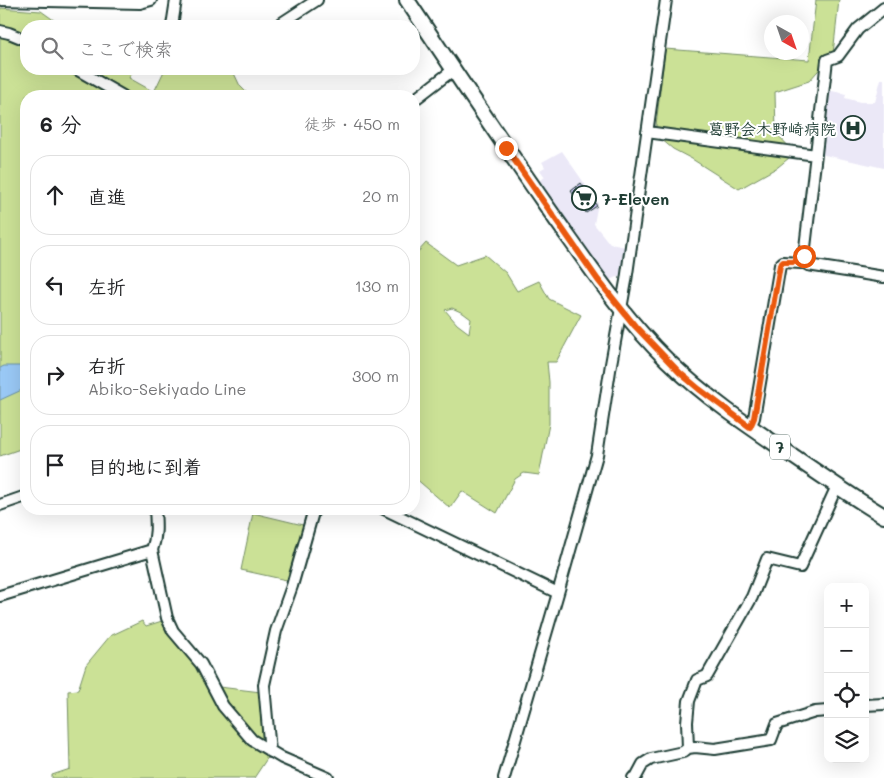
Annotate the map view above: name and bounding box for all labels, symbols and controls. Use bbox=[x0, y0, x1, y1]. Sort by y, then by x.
north arrow bbox=[764, 15, 809, 60]
search box bbox=[20, 20, 420, 75]
icon: search bbox=[38, 34, 66, 62]
text: ここで検索 bbox=[78, 36, 173, 61]
text: 6 分 bbox=[40, 110, 81, 137]
text: 徒歩 · 450 m bbox=[304, 113, 400, 134]
hospital icon: 葛野会木野崎病院 bbox=[840, 115, 866, 141]
place label: 葛野会木野崎病院 bbox=[708, 118, 836, 139]
route end bbox=[495, 137, 518, 160]
icon: ahead bbox=[41, 181, 69, 209]
text: 直進 bbox=[88, 184, 126, 209]
text: 20 m bbox=[362, 185, 399, 206]
supermarket icon: 7-Eleven bbox=[571, 185, 597, 211]
place label: 7-Eleven bbox=[602, 188, 669, 209]
route start bbox=[793, 245, 816, 268]
icon: left bbox=[41, 271, 69, 299]
text: 左折 bbox=[88, 274, 126, 299]
text: 130 m bbox=[355, 275, 399, 296]
text: 右折 bbox=[88, 353, 126, 378]
icon: right bbox=[41, 361, 69, 389]
text: 300 m bbox=[352, 365, 399, 386]
text: Abiko-Sekiyado Line bbox=[88, 378, 246, 399]
road number: 7 bbox=[770, 434, 790, 460]
icon: arrive bbox=[41, 451, 69, 479]
text: 目的地に到着 bbox=[88, 454, 202, 479]
map controls bbox=[824, 583, 869, 763]
button: + bbox=[824, 583, 869, 628]
button: − bbox=[824, 628, 869, 673]
button: locate bbox=[824, 673, 869, 718]
button: layers bbox=[824, 718, 869, 763]

